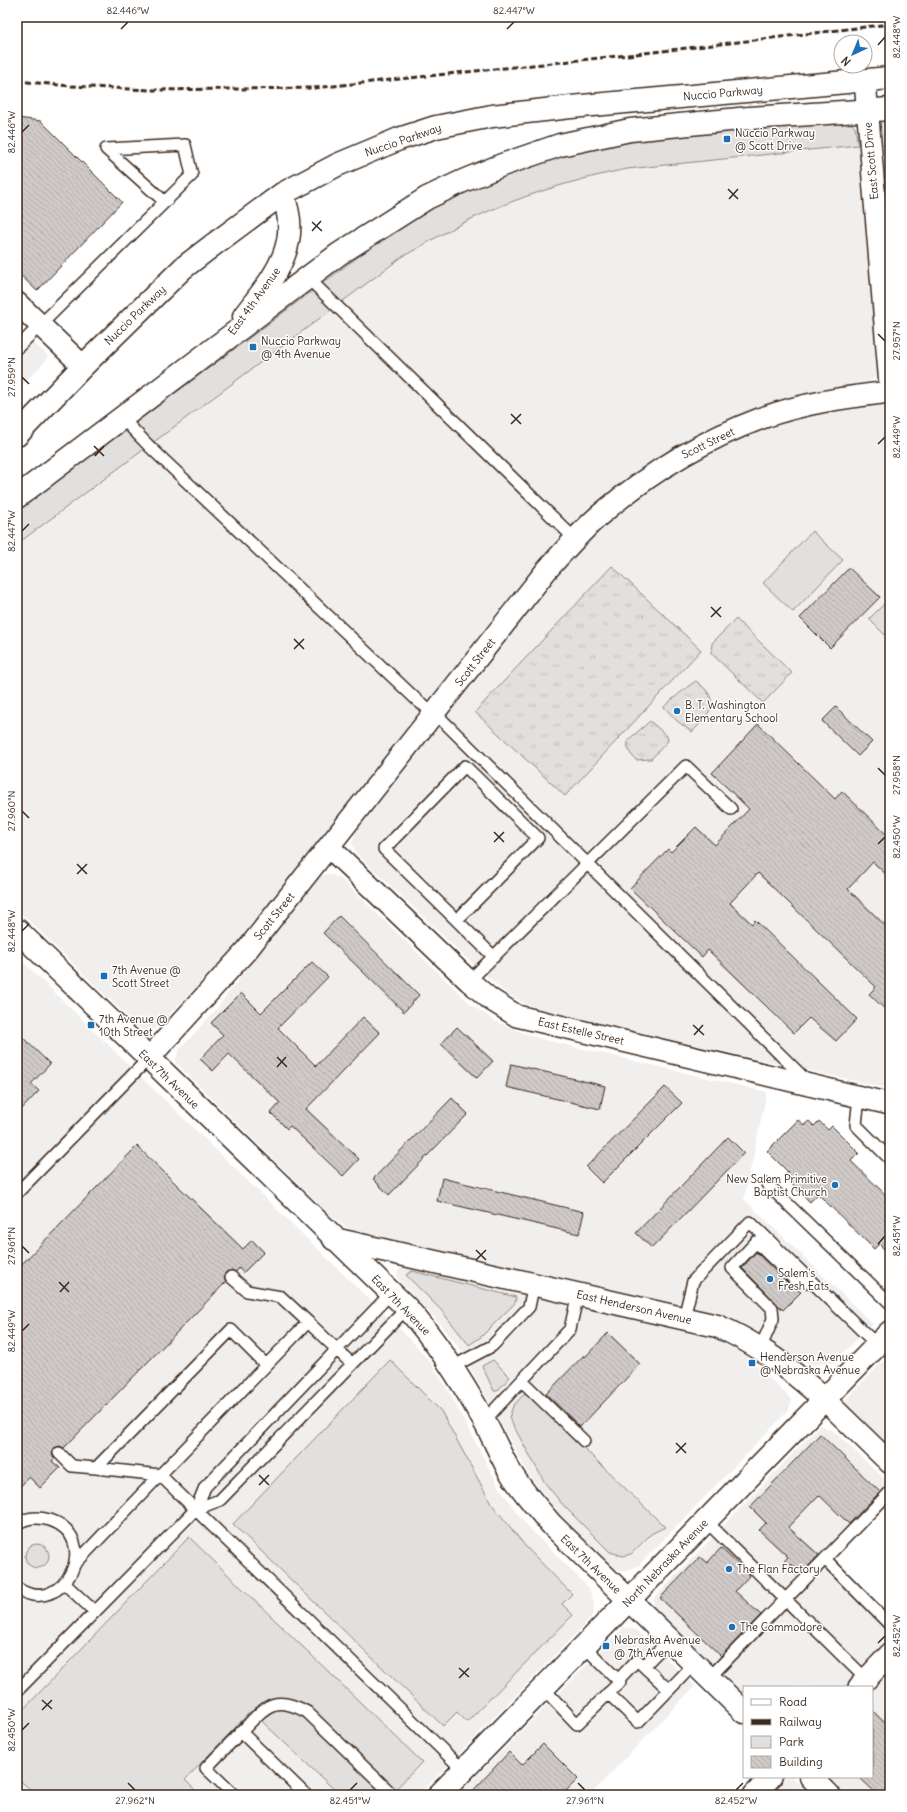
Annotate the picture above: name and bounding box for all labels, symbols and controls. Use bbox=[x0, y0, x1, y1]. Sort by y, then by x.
text: 82.446°W bbox=[107, 4, 149, 17]
text: 82.447°W bbox=[493, 4, 535, 17]
text: 82.448°W bbox=[890, 16, 903, 58]
north arrow bbox=[833, 34, 873, 74]
text: N bbox=[838, 54, 854, 69]
street label: Nuccio Parkway bbox=[682, 83, 764, 103]
text: 82.446°W bbox=[5, 111, 18, 153]
street label: Nuccio Parkway bbox=[363, 120, 443, 160]
street label: East Scott Drive bbox=[861, 122, 881, 200]
place label: Nuccio Parkway @ Scott Drive bbox=[735, 126, 815, 153]
marker: Nuccio Parkway @ Scott Drive bbox=[722, 134, 732, 144]
street label: East 4th Avenue bbox=[225, 265, 283, 337]
street label: Nuccio Parkway bbox=[101, 282, 169, 348]
text: 27.957°N bbox=[890, 321, 903, 361]
place label: Nuccio Parkway @ 4th Avenue bbox=[261, 334, 341, 361]
marker: Nuccio Parkway @ 4th Avenue bbox=[248, 342, 258, 352]
text: 27.959°N bbox=[5, 357, 18, 397]
text: 82.449°W bbox=[890, 416, 903, 458]
street label: Scott Street bbox=[679, 424, 737, 462]
text: 82.447°W bbox=[5, 510, 18, 552]
street label: Scott Street bbox=[452, 635, 498, 689]
place label: B. T. Washington Elementary School bbox=[685, 698, 778, 725]
marker: B. T. Washington Elementary School bbox=[672, 706, 682, 716]
text: 27.958°N bbox=[890, 755, 903, 795]
text: 27.960°N bbox=[5, 791, 18, 831]
text: 82.450°W bbox=[890, 815, 903, 859]
street label: Scott Street bbox=[251, 889, 298, 943]
text: 82.448°W bbox=[5, 910, 18, 952]
place label: 7th Avenue @ Scott Street bbox=[112, 963, 181, 990]
marker: 7th Avenue @ Scott Street bbox=[99, 971, 109, 981]
place label: 7th Avenue @ 10th Street bbox=[99, 1012, 168, 1039]
street label: East Estelle Street bbox=[537, 1014, 626, 1048]
marker: 7th Avenue @ 10th Street bbox=[86, 1020, 96, 1030]
street label: East 7th Avenue bbox=[136, 1047, 202, 1111]
place label: New Salem Primitive Baptist Church bbox=[726, 1172, 827, 1199]
marker: New Salem Primitive Baptist Church bbox=[830, 1180, 840, 1190]
text: 82.451°W bbox=[890, 1215, 903, 1257]
text: 27.961°N bbox=[5, 1227, 18, 1265]
place label: Salem's Fresh Eats bbox=[778, 1266, 829, 1293]
street label: East 7th Avenue bbox=[369, 1272, 433, 1338]
marker: Salem's Fresh Eats bbox=[765, 1274, 775, 1284]
street label: East Henderson Avenue bbox=[575, 1287, 693, 1327]
text: 82.449°W bbox=[5, 1310, 18, 1352]
place label: Henderson Avenue @ Nebraska Avenue bbox=[760, 1350, 860, 1377]
marker: Henderson Avenue @ Nebraska Avenue bbox=[747, 1358, 757, 1368]
street label: North Nebraska Avenue bbox=[619, 1516, 711, 1610]
street label: East 7th Avenue bbox=[558, 1532, 624, 1596]
place label: The Flan Factory bbox=[737, 1562, 820, 1576]
marker: The Flan Factory bbox=[724, 1564, 734, 1574]
text: 82.452°W bbox=[890, 1615, 903, 1657]
place label: The Commodore bbox=[740, 1620, 822, 1634]
marker: The Commodore bbox=[727, 1622, 737, 1632]
place label: Nebraska Avenue @ 7th Avenue bbox=[614, 1633, 701, 1660]
marker: Nebraska Avenue @ 7th Avenue bbox=[601, 1641, 611, 1651]
legend bbox=[743, 1686, 873, 1778]
text: Road bbox=[779, 1694, 807, 1709]
text: 82.450°W bbox=[5, 1708, 18, 1752]
text: Railway bbox=[779, 1714, 822, 1729]
text: Park bbox=[779, 1734, 804, 1749]
text: Building bbox=[779, 1754, 823, 1769]
text: 27.962°N bbox=[115, 1794, 155, 1807]
text: 82.451°W bbox=[329, 1794, 371, 1807]
text: 27.961°N bbox=[566, 1794, 604, 1807]
text: 82.452°W bbox=[715, 1794, 757, 1807]

